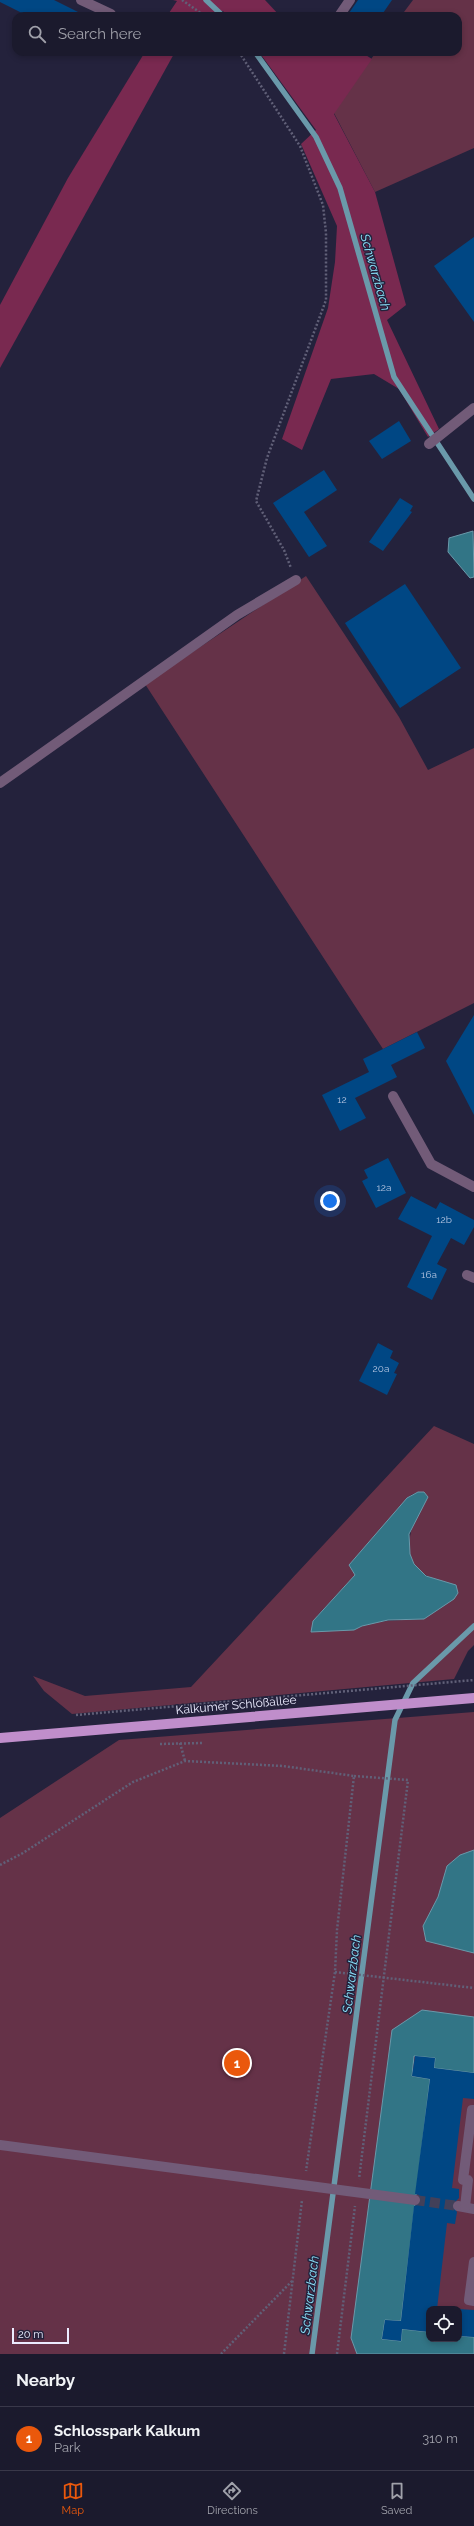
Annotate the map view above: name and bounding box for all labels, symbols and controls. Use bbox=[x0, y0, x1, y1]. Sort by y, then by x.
search box bbox=[12, 12, 462, 56]
icon: search bbox=[26, 23, 48, 45]
text: Search here bbox=[58, 25, 141, 43]
water label: Schwarzbach bbox=[357, 231, 394, 312]
house number: 12 bbox=[337, 1094, 347, 1105]
house number: 12a bbox=[377, 1182, 391, 1193]
your location bbox=[320, 1191, 340, 1211]
house number: 12b bbox=[436, 1214, 452, 1225]
house number: 16a bbox=[421, 1269, 437, 1280]
house number: 20a bbox=[373, 1363, 389, 1374]
street label: Kalkumer Schloßallee bbox=[175, 1693, 297, 1717]
water label: Schwarzbach bbox=[339, 1934, 364, 2015]
pin: 1 bbox=[224, 2048, 250, 2078]
water label: Schwarzbach bbox=[297, 2255, 322, 2336]
map controls bbox=[426, 2306, 462, 2342]
button: locate bbox=[426, 2306, 462, 2342]
scale bar bbox=[12, 2326, 69, 2345]
text: 20 m bbox=[18, 2328, 43, 2341]
text: Nearby bbox=[16, 2370, 75, 2390]
text: Schlosspark Kalkum bbox=[54, 2422, 200, 2440]
text: 1 bbox=[26, 2431, 32, 2446]
text: 310 m bbox=[422, 2431, 458, 2446]
text: Park bbox=[54, 2440, 81, 2455]
tab: Map bbox=[62, 2480, 84, 2517]
tab: Directions bbox=[207, 2480, 258, 2517]
tab: Saved bbox=[381, 2480, 412, 2517]

